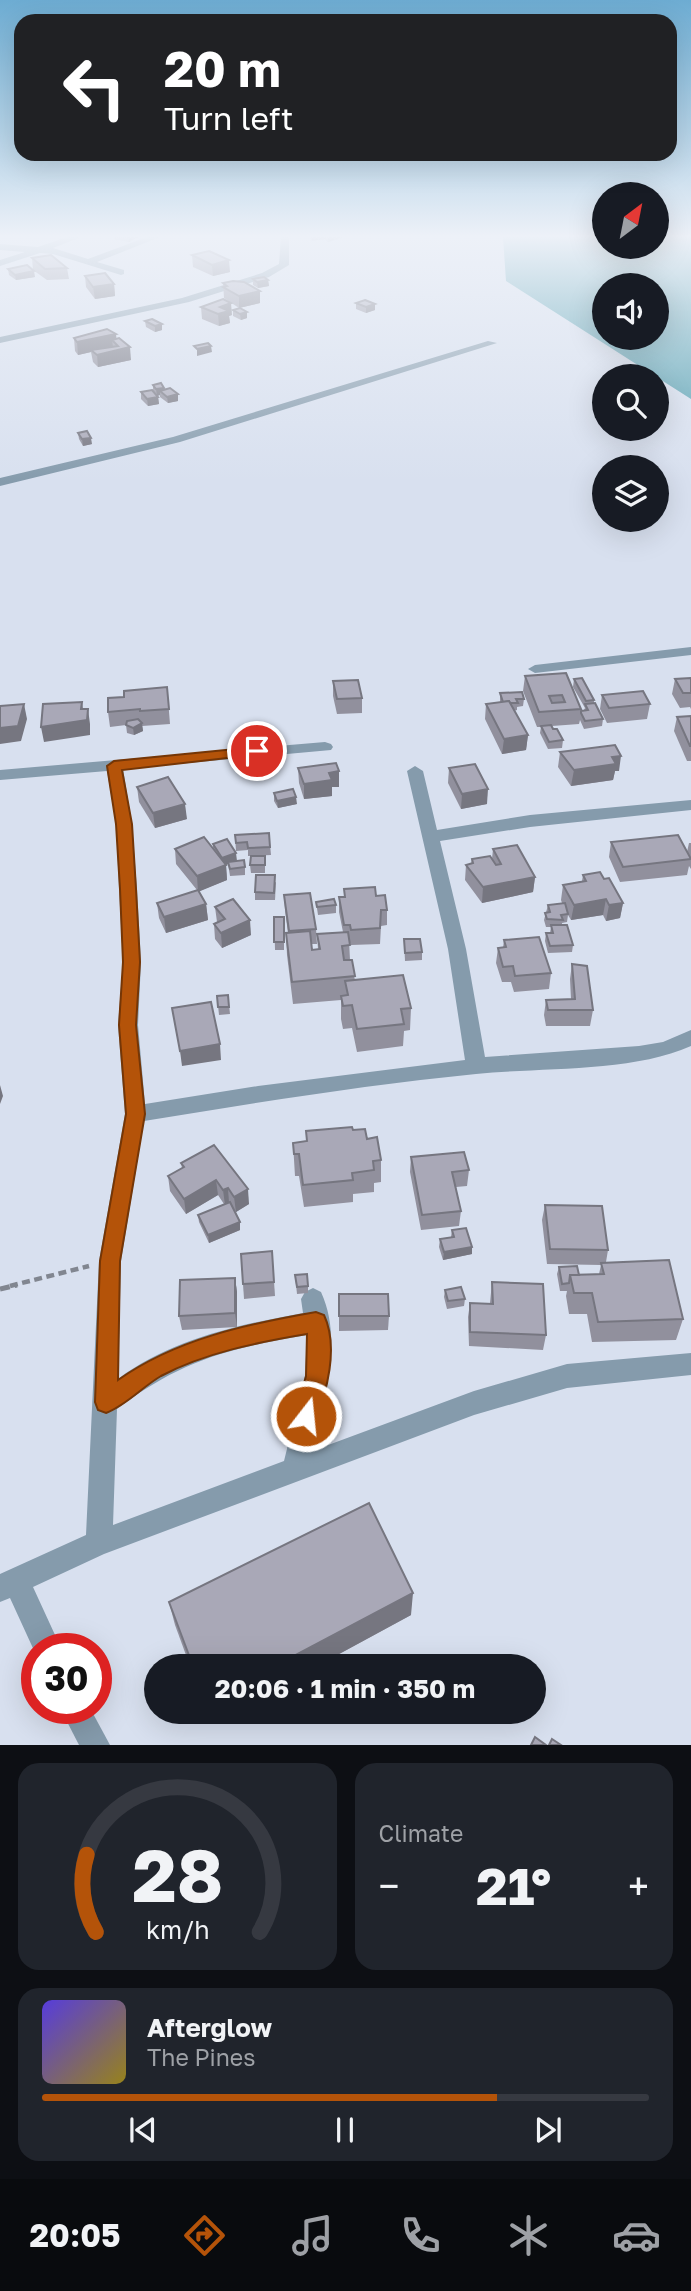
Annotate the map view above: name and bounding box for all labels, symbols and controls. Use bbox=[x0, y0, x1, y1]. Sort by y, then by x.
text: 20 m bbox=[164, 39, 281, 98]
icon: left bbox=[49, 42, 140, 133]
text: Turn left bbox=[164, 99, 293, 137]
north arrow bbox=[592, 182, 668, 259]
map controls bbox=[592, 182, 669, 532]
button: sound bbox=[592, 273, 669, 350]
button: search bbox=[592, 364, 669, 441]
button: layers bbox=[592, 455, 669, 532]
pin bbox=[227, 721, 287, 781]
icon: arrive bbox=[238, 732, 276, 770]
position arrow bbox=[269, 1379, 343, 1453]
speed limit sign: 30 bbox=[21, 1633, 112, 1724]
text: 20:06 · 1 min · 350 m bbox=[215, 1673, 475, 1704]
text: Climate bbox=[379, 1819, 463, 1847]
text: 28 bbox=[132, 1832, 223, 1919]
text: 21° bbox=[476, 1854, 551, 1916]
text: − bbox=[379, 1863, 399, 1908]
text: + bbox=[628, 1863, 649, 1908]
text: km/h bbox=[145, 1914, 209, 1945]
text: Afterglow bbox=[147, 2012, 272, 2043]
text: The Pines bbox=[147, 2043, 255, 2071]
icon: previous bbox=[124, 2111, 162, 2149]
icon: pause bbox=[326, 2111, 364, 2149]
icon: next bbox=[529, 2111, 567, 2149]
icon: directions bbox=[180, 2211, 229, 2260]
icon: music bbox=[288, 2211, 337, 2260]
icon: phone bbox=[396, 2211, 445, 2260]
icon: climate bbox=[504, 2211, 553, 2260]
icon: car bbox=[612, 2211, 661, 2260]
text: 20:05 bbox=[30, 2216, 120, 2254]

